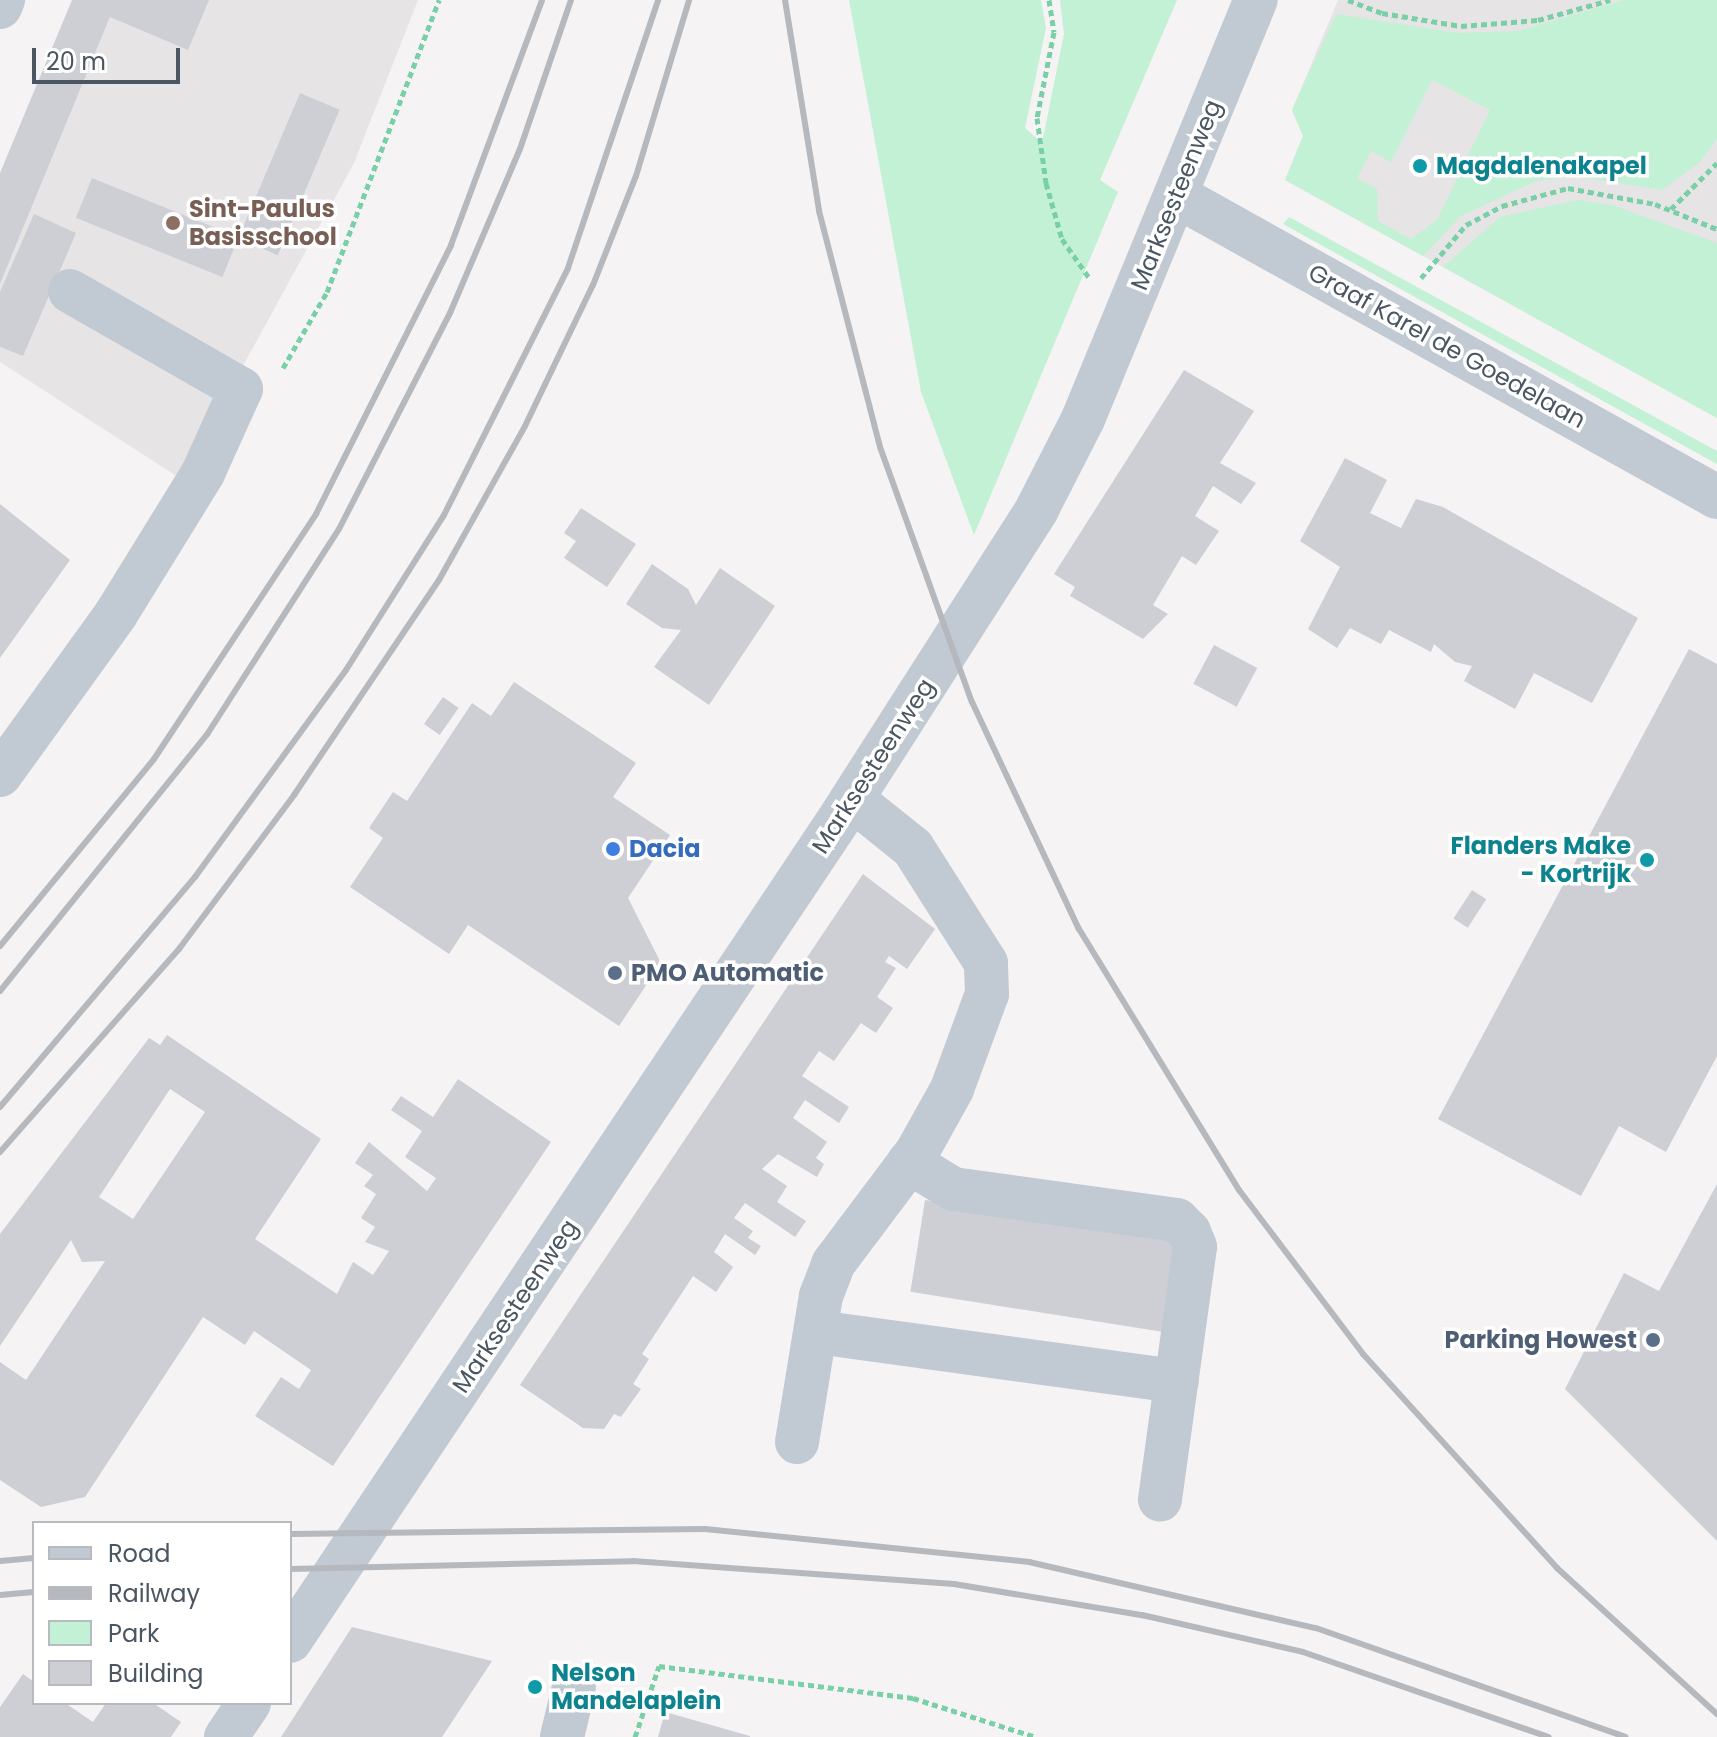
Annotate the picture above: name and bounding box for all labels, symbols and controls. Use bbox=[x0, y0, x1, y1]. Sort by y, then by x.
scale bar bbox=[36, 32, 184, 82]
text: 20 m bbox=[46, 45, 106, 78]
street label: Marksesteenweg bbox=[1125, 96, 1227, 294]
place label: Magdalenakapel bbox=[1436, 152, 1647, 180]
marker: Magdalenakapel bbox=[1411, 157, 1429, 175]
place label: Sint-Paulus Basisschool bbox=[189, 195, 337, 251]
marker: Sint-Paulus Basisschool bbox=[164, 214, 182, 232]
street label: Graaf Karel de Goedelaan bbox=[1303, 258, 1591, 434]
street label: Marksesteenweg bbox=[806, 673, 940, 859]
place label: Flanders Make - Kortrijk bbox=[1451, 832, 1631, 888]
place label: Dacia bbox=[629, 835, 701, 863]
marker: Dacia bbox=[604, 840, 622, 858]
marker: Flanders Make - Kortrijk bbox=[1638, 851, 1656, 869]
place label: PMO Automatic bbox=[631, 959, 824, 987]
marker: PMO Automatic bbox=[606, 964, 624, 982]
street label: Marksesteenweg bbox=[446, 1214, 584, 1398]
place label: Parking Howest bbox=[1444, 1326, 1637, 1354]
marker: Parking Howest bbox=[1644, 1331, 1662, 1349]
legend bbox=[32, 1521, 292, 1705]
text: Road bbox=[108, 1537, 170, 1570]
text: Railway bbox=[108, 1577, 200, 1610]
text: Park bbox=[108, 1617, 159, 1650]
text: Building bbox=[108, 1657, 204, 1690]
place label: Nelson Mandelaplein bbox=[551, 1659, 721, 1715]
marker: Nelson Mandelaplein bbox=[526, 1678, 544, 1696]

